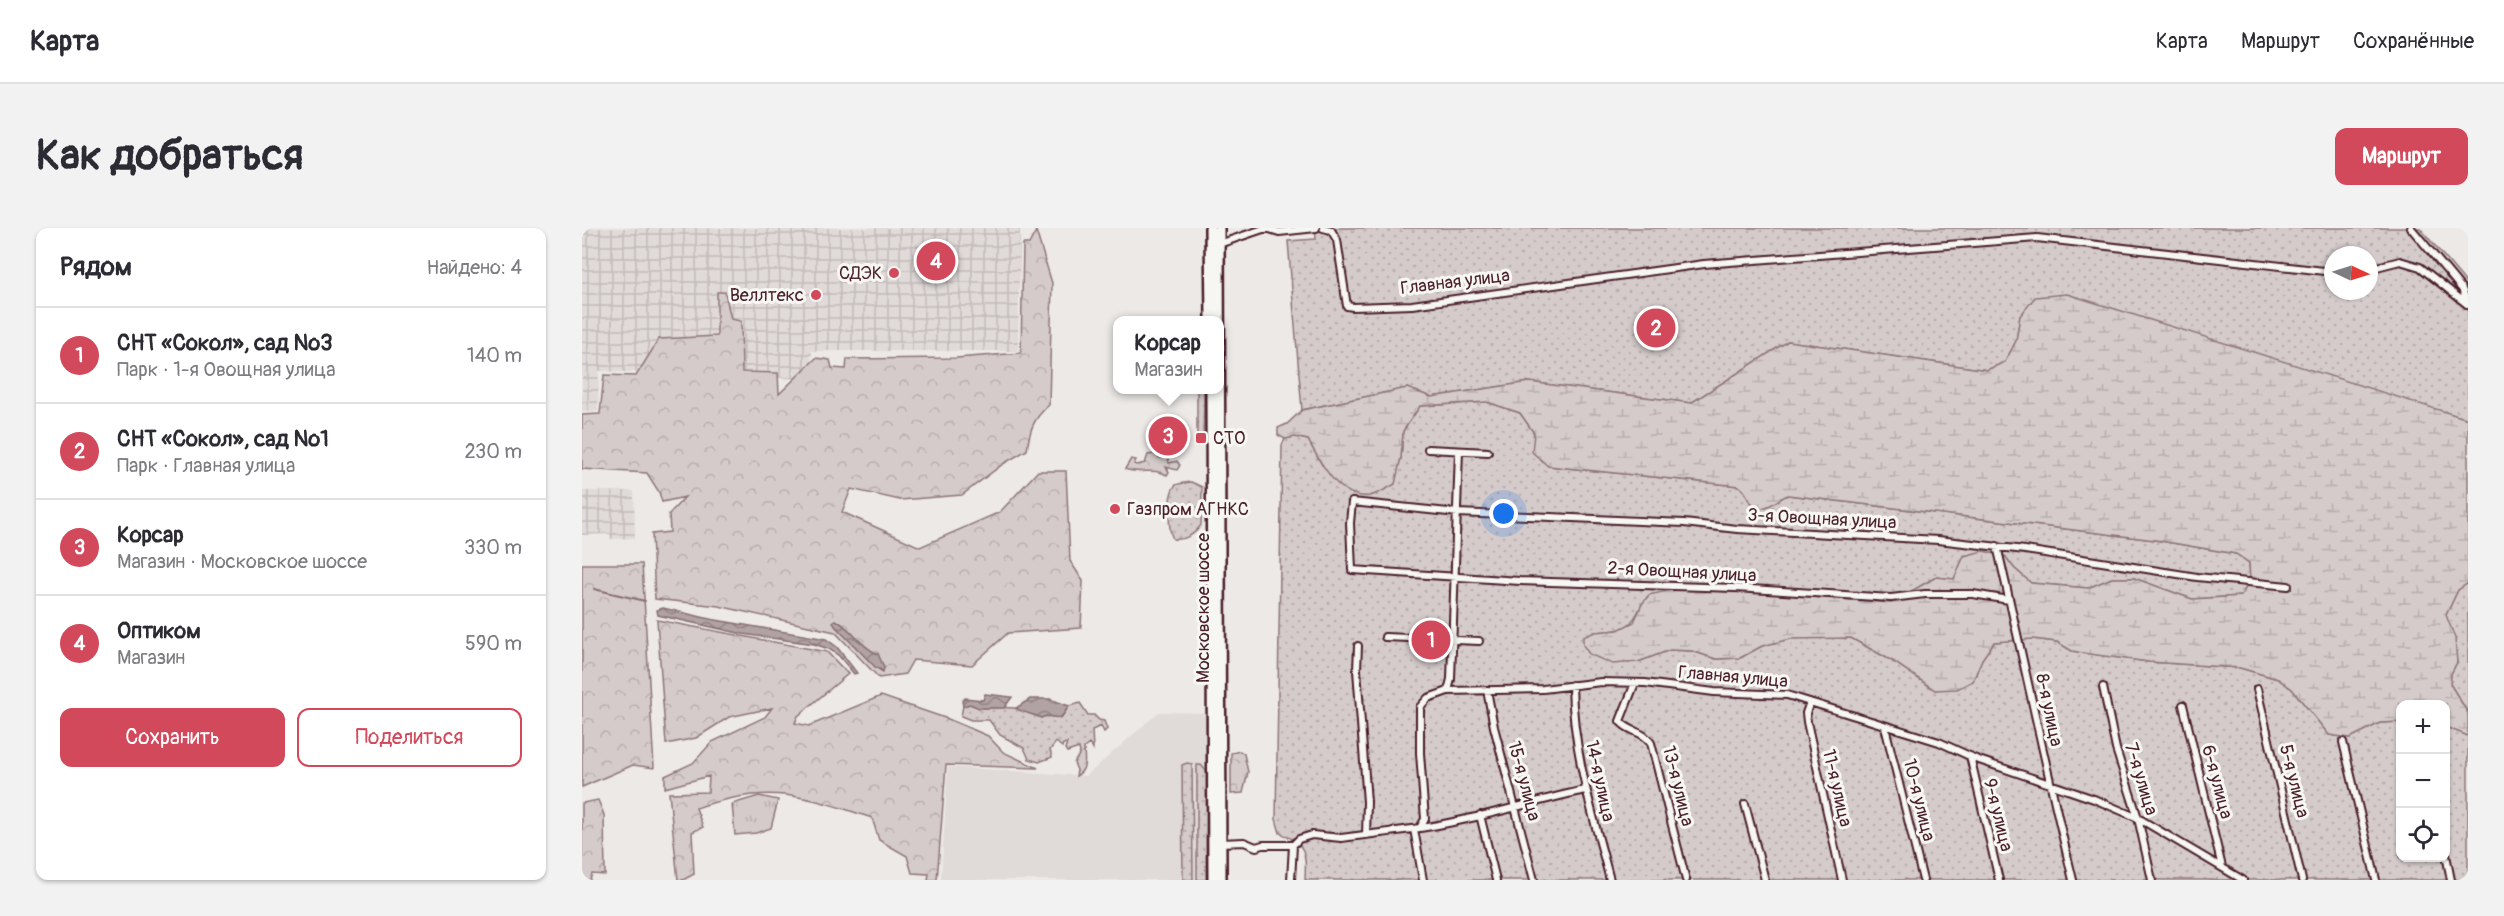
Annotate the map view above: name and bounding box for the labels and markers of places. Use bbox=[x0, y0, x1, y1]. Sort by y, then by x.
pin: 4 bbox=[916, 238, 956, 284]
place label: СДЭК bbox=[839, 262, 882, 285]
marker: СДЭК bbox=[887, 266, 901, 280]
place label: Веллтекс bbox=[730, 284, 804, 307]
marker: Веллтекс bbox=[809, 288, 823, 302]
pin: 2 bbox=[1636, 306, 1676, 350]
pin: 3 bbox=[1148, 414, 1188, 458]
place label: СТО bbox=[1213, 427, 1246, 450]
marker: СТО bbox=[1194, 431, 1208, 445]
place label: Газпром АГНКС bbox=[1127, 498, 1249, 521]
marker: Газпром АГНКС bbox=[1108, 502, 1122, 516]
pin: 1 bbox=[1412, 618, 1450, 662]

